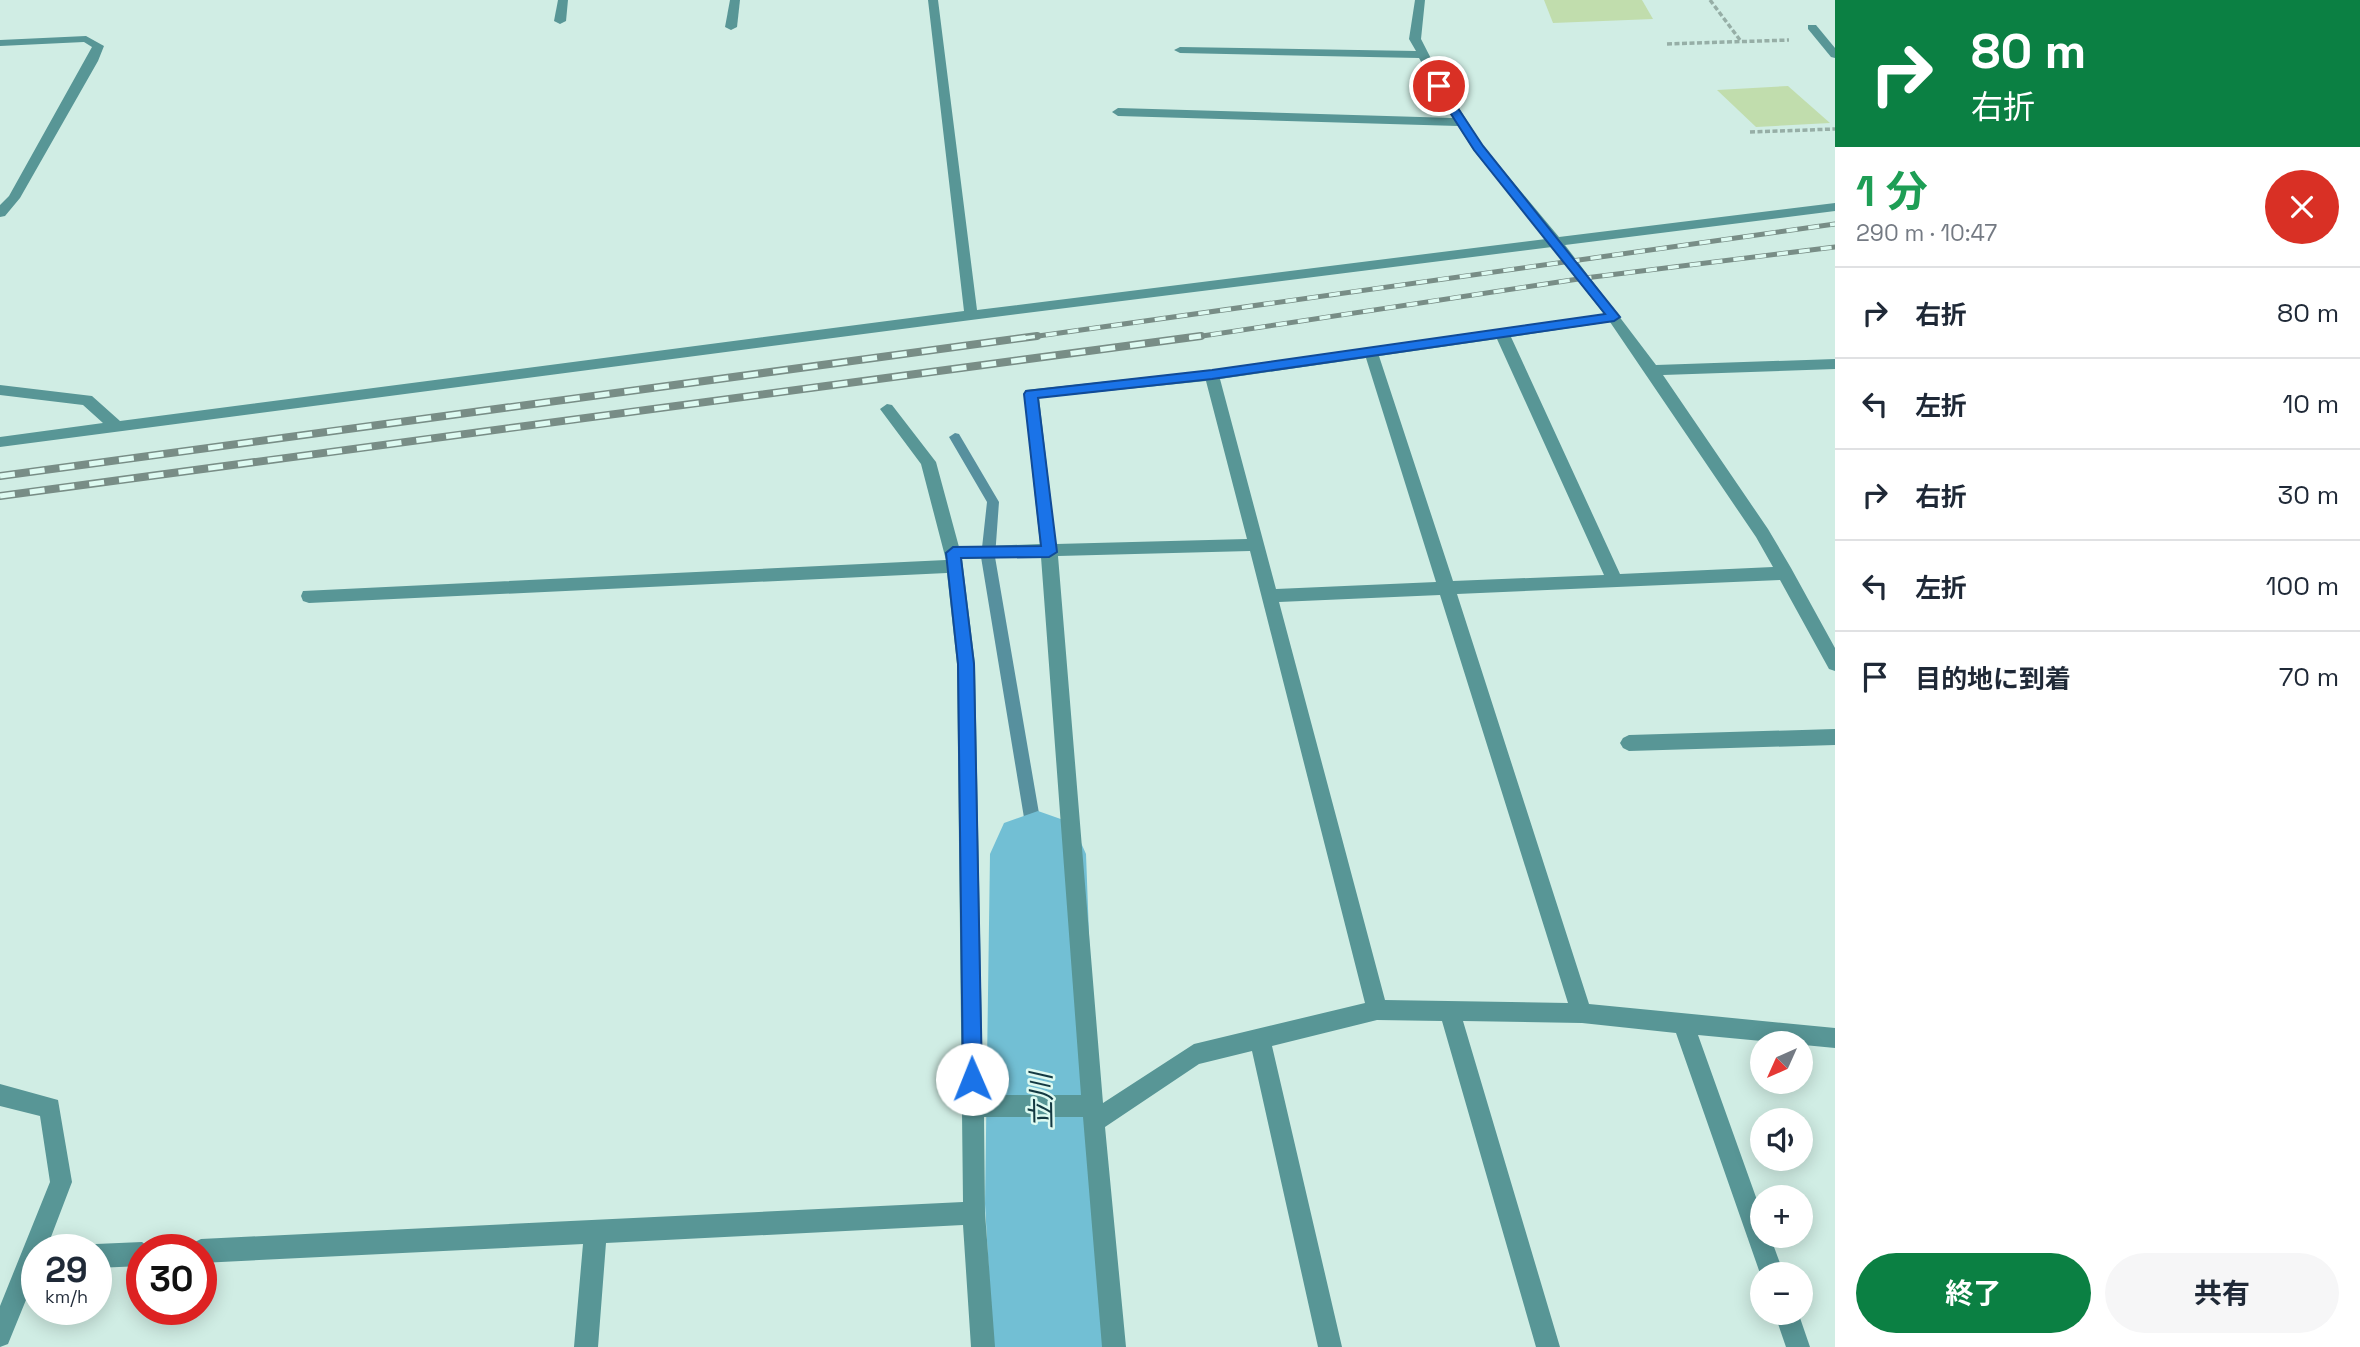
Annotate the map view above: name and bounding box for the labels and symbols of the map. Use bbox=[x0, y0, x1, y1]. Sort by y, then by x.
pin bbox=[1409, 56, 1469, 116]
north arrow bbox=[1750, 1031, 1813, 1094]
position arrow bbox=[935, 1042, 1009, 1116]
water label: 立川 bbox=[1022, 1070, 1059, 1129]
speed limit sign: 30 bbox=[126, 1234, 217, 1325]

